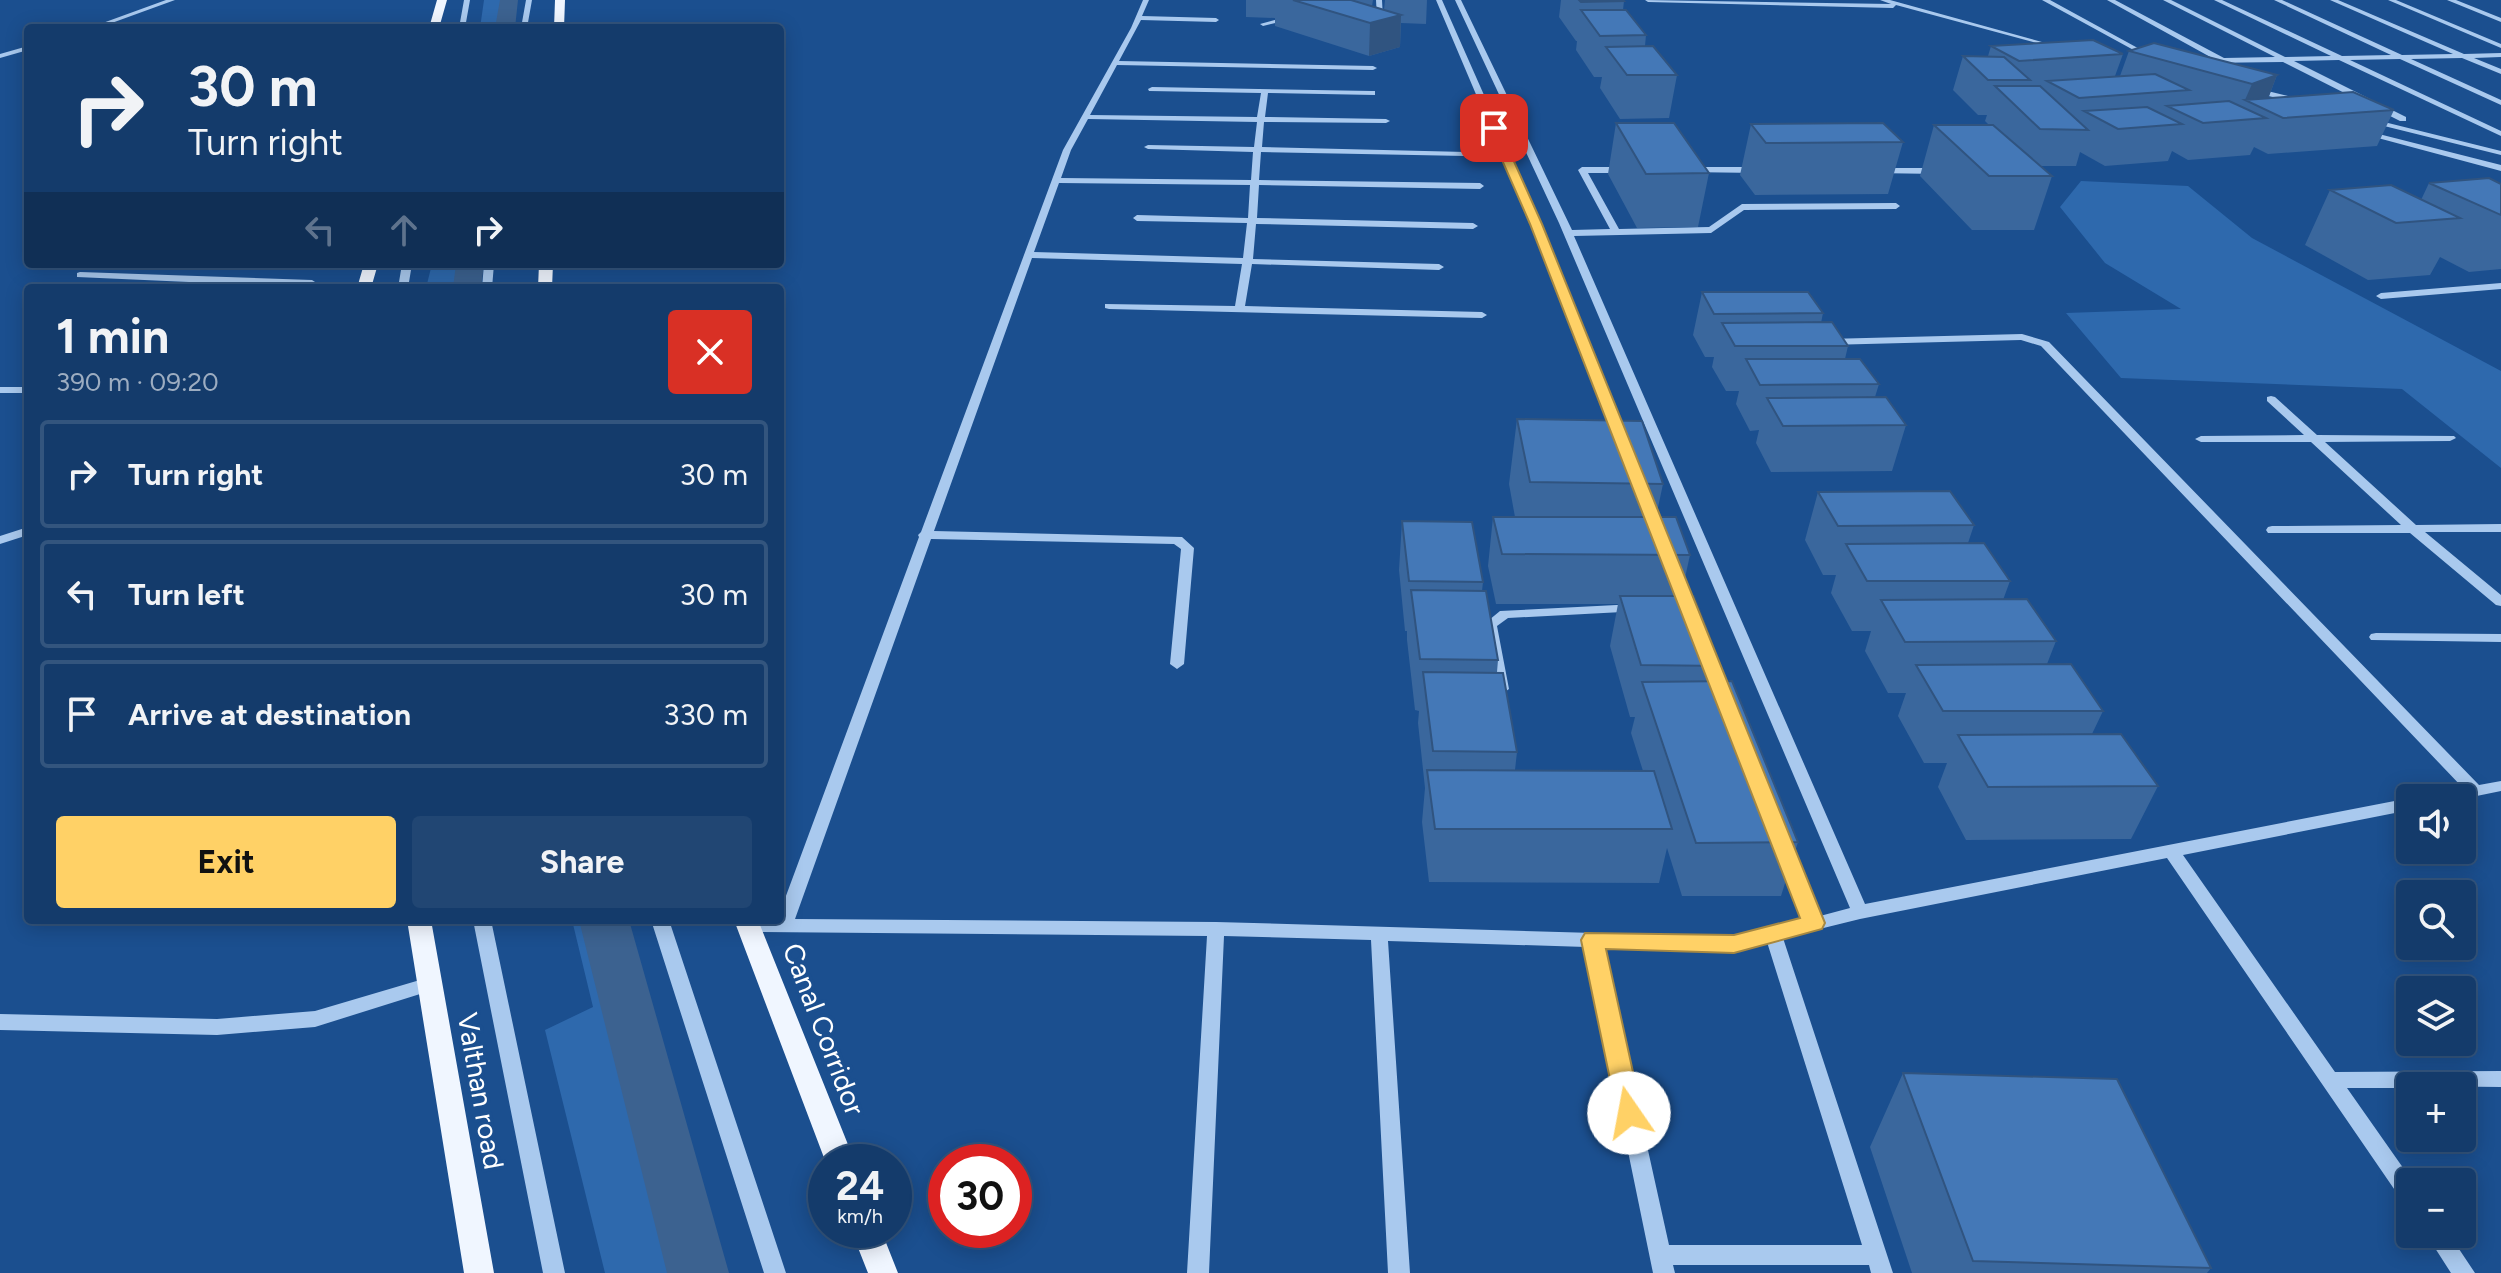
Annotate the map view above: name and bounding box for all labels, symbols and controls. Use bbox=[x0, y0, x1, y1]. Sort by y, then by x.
text: 30 m bbox=[188, 53, 318, 120]
icon: right bbox=[56, 56, 160, 160]
pin bbox=[1460, 94, 1528, 162]
icon: arrive bbox=[1472, 106, 1516, 150]
text: Turn right bbox=[188, 121, 343, 164]
icon: left bbox=[298, 208, 342, 252]
icon: ahead bbox=[382, 208, 426, 252]
icon: right bbox=[466, 208, 510, 252]
text: 1 min bbox=[56, 307, 169, 365]
button: close bbox=[668, 310, 752, 394]
text: 390 m · 09:20 bbox=[56, 366, 219, 398]
icon: right bbox=[60, 452, 104, 496]
text: Turn right bbox=[128, 456, 263, 493]
text: 30 m bbox=[680, 456, 748, 493]
icon: left bbox=[60, 572, 104, 616]
text: Turn left bbox=[128, 576, 245, 613]
text: 30 m bbox=[680, 576, 748, 613]
icon: arrive bbox=[60, 692, 104, 736]
text: Arrive at destination bbox=[128, 696, 411, 733]
text: 330 m bbox=[663, 696, 748, 733]
map controls bbox=[2396, 784, 2476, 1248]
button: sound bbox=[2396, 784, 2476, 864]
button: Exit bbox=[56, 816, 396, 908]
button: Share bbox=[412, 816, 752, 908]
button: search bbox=[2396, 880, 2476, 960]
street label: Canal Corridor bbox=[776, 938, 873, 1120]
button: layers bbox=[2396, 976, 2476, 1056]
street label: Valthan road bbox=[451, 1010, 511, 1172]
position arrow bbox=[1587, 1071, 1671, 1155]
button: + bbox=[2396, 1072, 2476, 1152]
speed limit sign: 30 bbox=[928, 1144, 1032, 1248]
text: 24 bbox=[836, 1162, 884, 1210]
button: − bbox=[2396, 1168, 2476, 1248]
text: km/h bbox=[837, 1204, 883, 1228]

